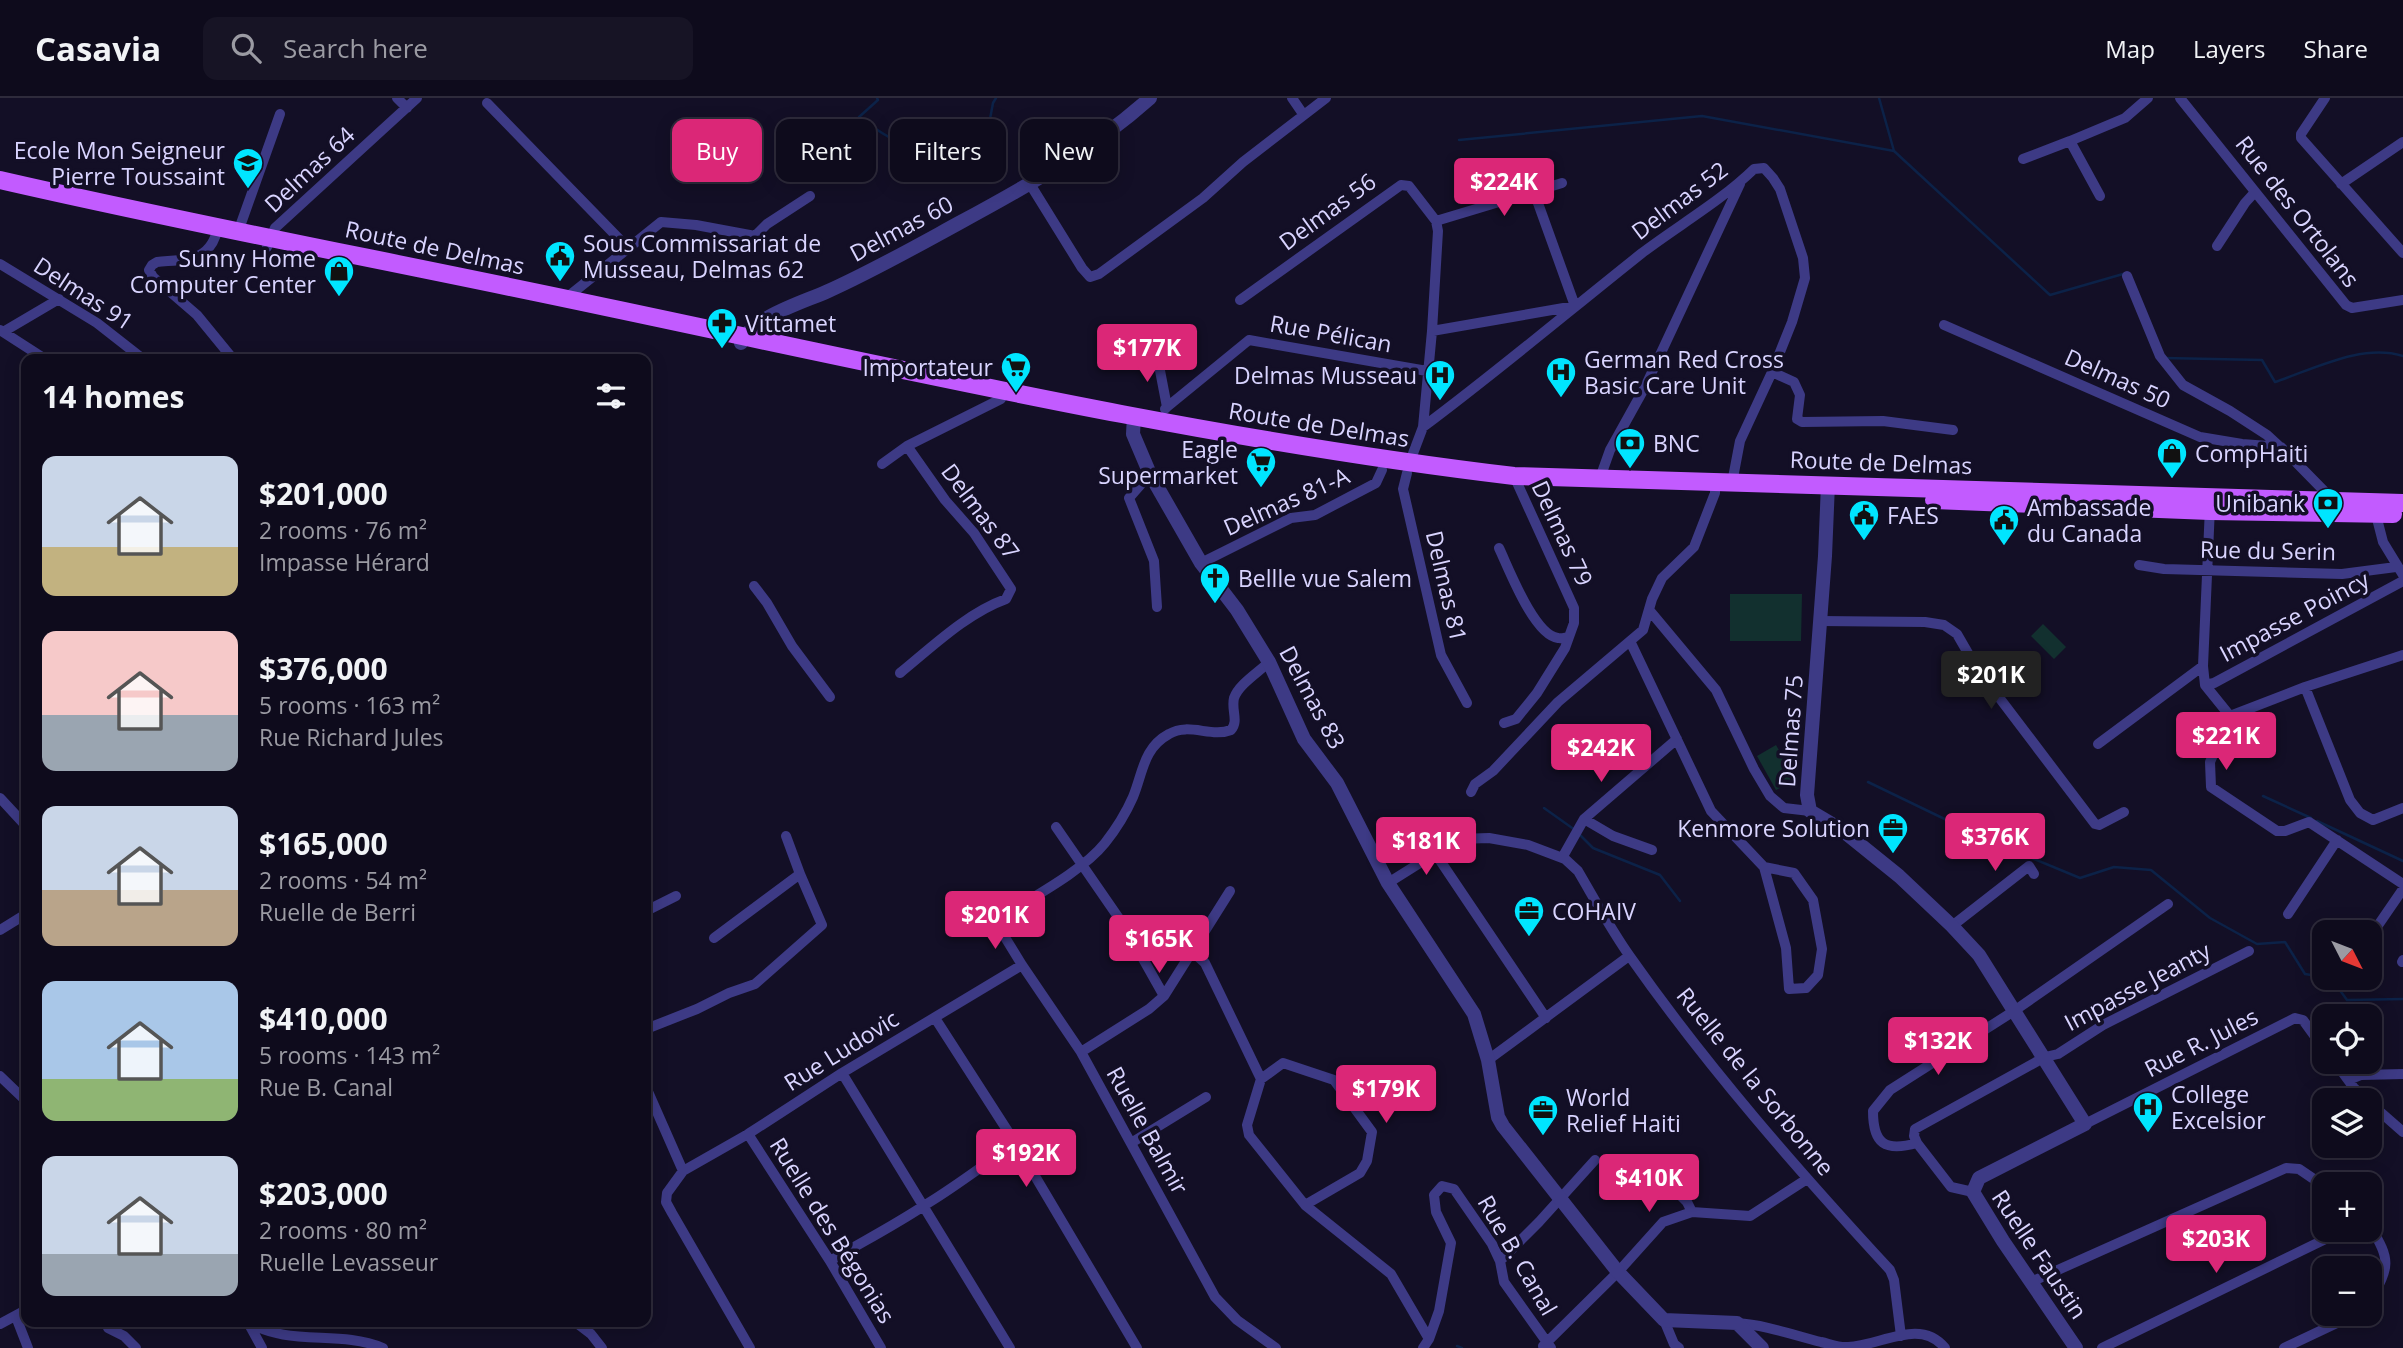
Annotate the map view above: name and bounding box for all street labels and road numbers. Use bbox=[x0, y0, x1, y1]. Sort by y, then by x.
street label: Delmas 64 bbox=[257, 119, 361, 219]
street label: Rue des Ortolans bbox=[2229, 129, 2367, 293]
street label: Delmas 52 bbox=[1624, 153, 1734, 247]
street label: Delmas 56 bbox=[1272, 165, 1382, 257]
street label: Delmas 60 bbox=[844, 187, 958, 269]
street label: Route de Delmas bbox=[342, 212, 528, 282]
street label: Delmas 91 bbox=[28, 249, 140, 337]
street label: Rue Pélican bbox=[1267, 307, 1395, 359]
street label: Delmas 50 bbox=[2060, 340, 2176, 416]
street label: Route de Delmas bbox=[1226, 394, 1412, 454]
street label: Route de Delmas bbox=[1789, 443, 1973, 481]
street label: Delmas 87 bbox=[934, 456, 1028, 566]
street label: Delmas 81-A bbox=[1218, 459, 1354, 543]
street label: Delmas 79 bbox=[1525, 475, 1601, 591]
street label: Delmas 81 bbox=[1419, 527, 1475, 645]
street label: Rue du Serin bbox=[2200, 533, 2336, 567]
street label: Impasse Poincy bbox=[2213, 563, 2375, 669]
street label: Delmas 83 bbox=[1272, 640, 1354, 754]
street label: Delmas 75 bbox=[1770, 674, 1810, 788]
street label: Impasse Jeanty bbox=[2058, 934, 2216, 1038]
street label: Ruelle de la Sorbonne bbox=[1670, 980, 1842, 1182]
street label: Rue R. Jules bbox=[2139, 1000, 2263, 1084]
street label: Rue Ludovic bbox=[778, 1002, 904, 1098]
street label: Ruelle Balmir bbox=[1100, 1060, 1197, 1200]
street label: Ruelle des Bégonias bbox=[763, 1131, 903, 1329]
street label: Ruelle Faustin bbox=[1985, 1183, 2095, 1325]
street label: Rue B. Canal bbox=[1471, 1189, 1565, 1321]

